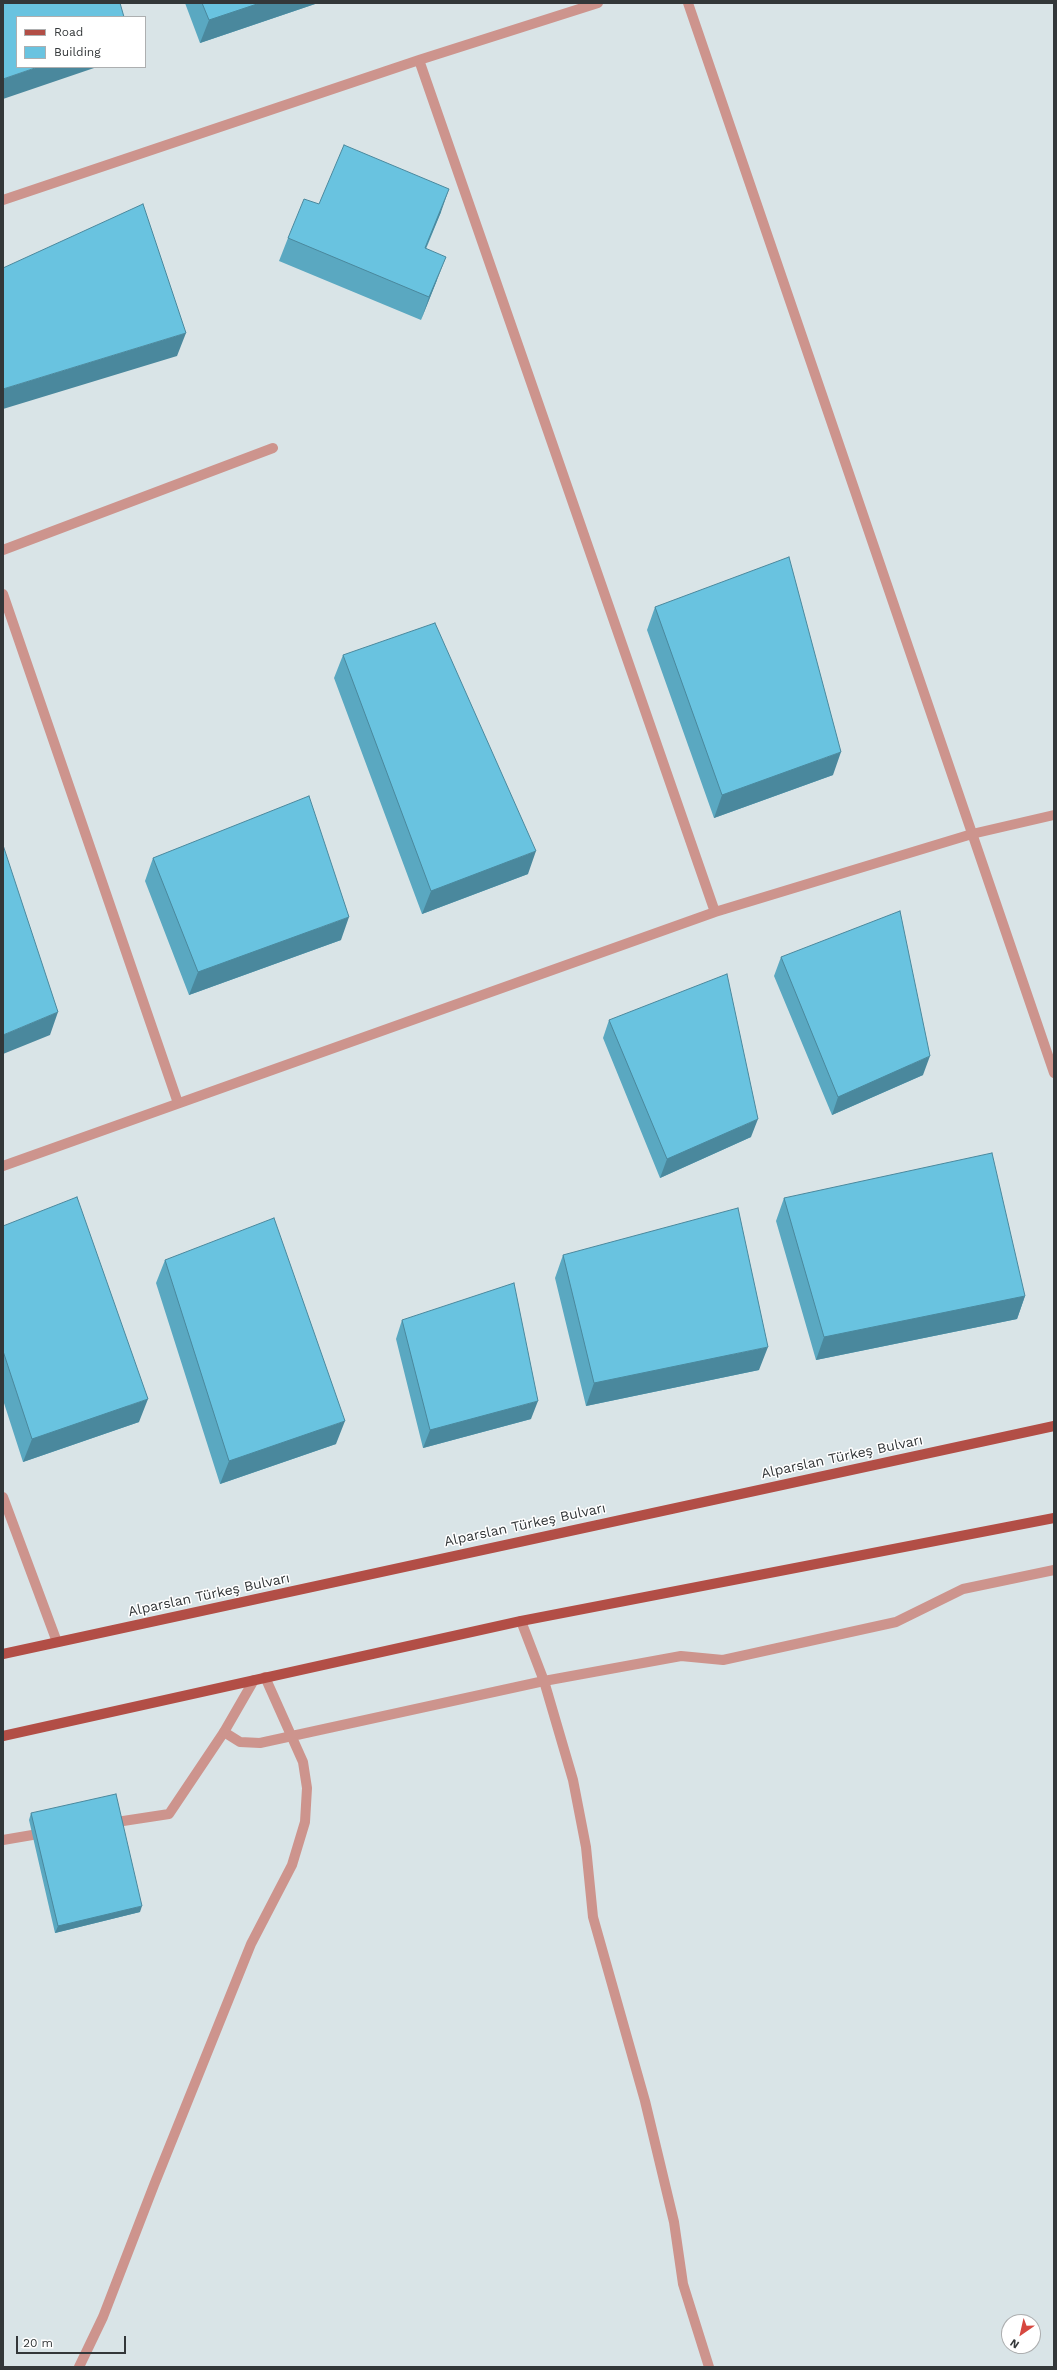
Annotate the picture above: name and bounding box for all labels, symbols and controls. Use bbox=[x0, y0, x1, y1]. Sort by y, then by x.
legend bbox=[16, 16, 146, 68]
text: Road bbox=[54, 25, 83, 39]
text: Building bbox=[54, 45, 101, 59]
street label: Alparslan Türkeş Bulvarı bbox=[760, 1432, 924, 1482]
street label: Alparslan Türkeş Bulvarı bbox=[443, 1500, 607, 1550]
street label: Alparslan Türkeş Bulvarı bbox=[127, 1570, 291, 1620]
north arrow bbox=[1001, 2314, 1041, 2354]
scale bar bbox=[18, 2328, 128, 2354]
text: 20 m bbox=[23, 2336, 53, 2350]
text: N bbox=[1008, 2336, 1022, 2351]

